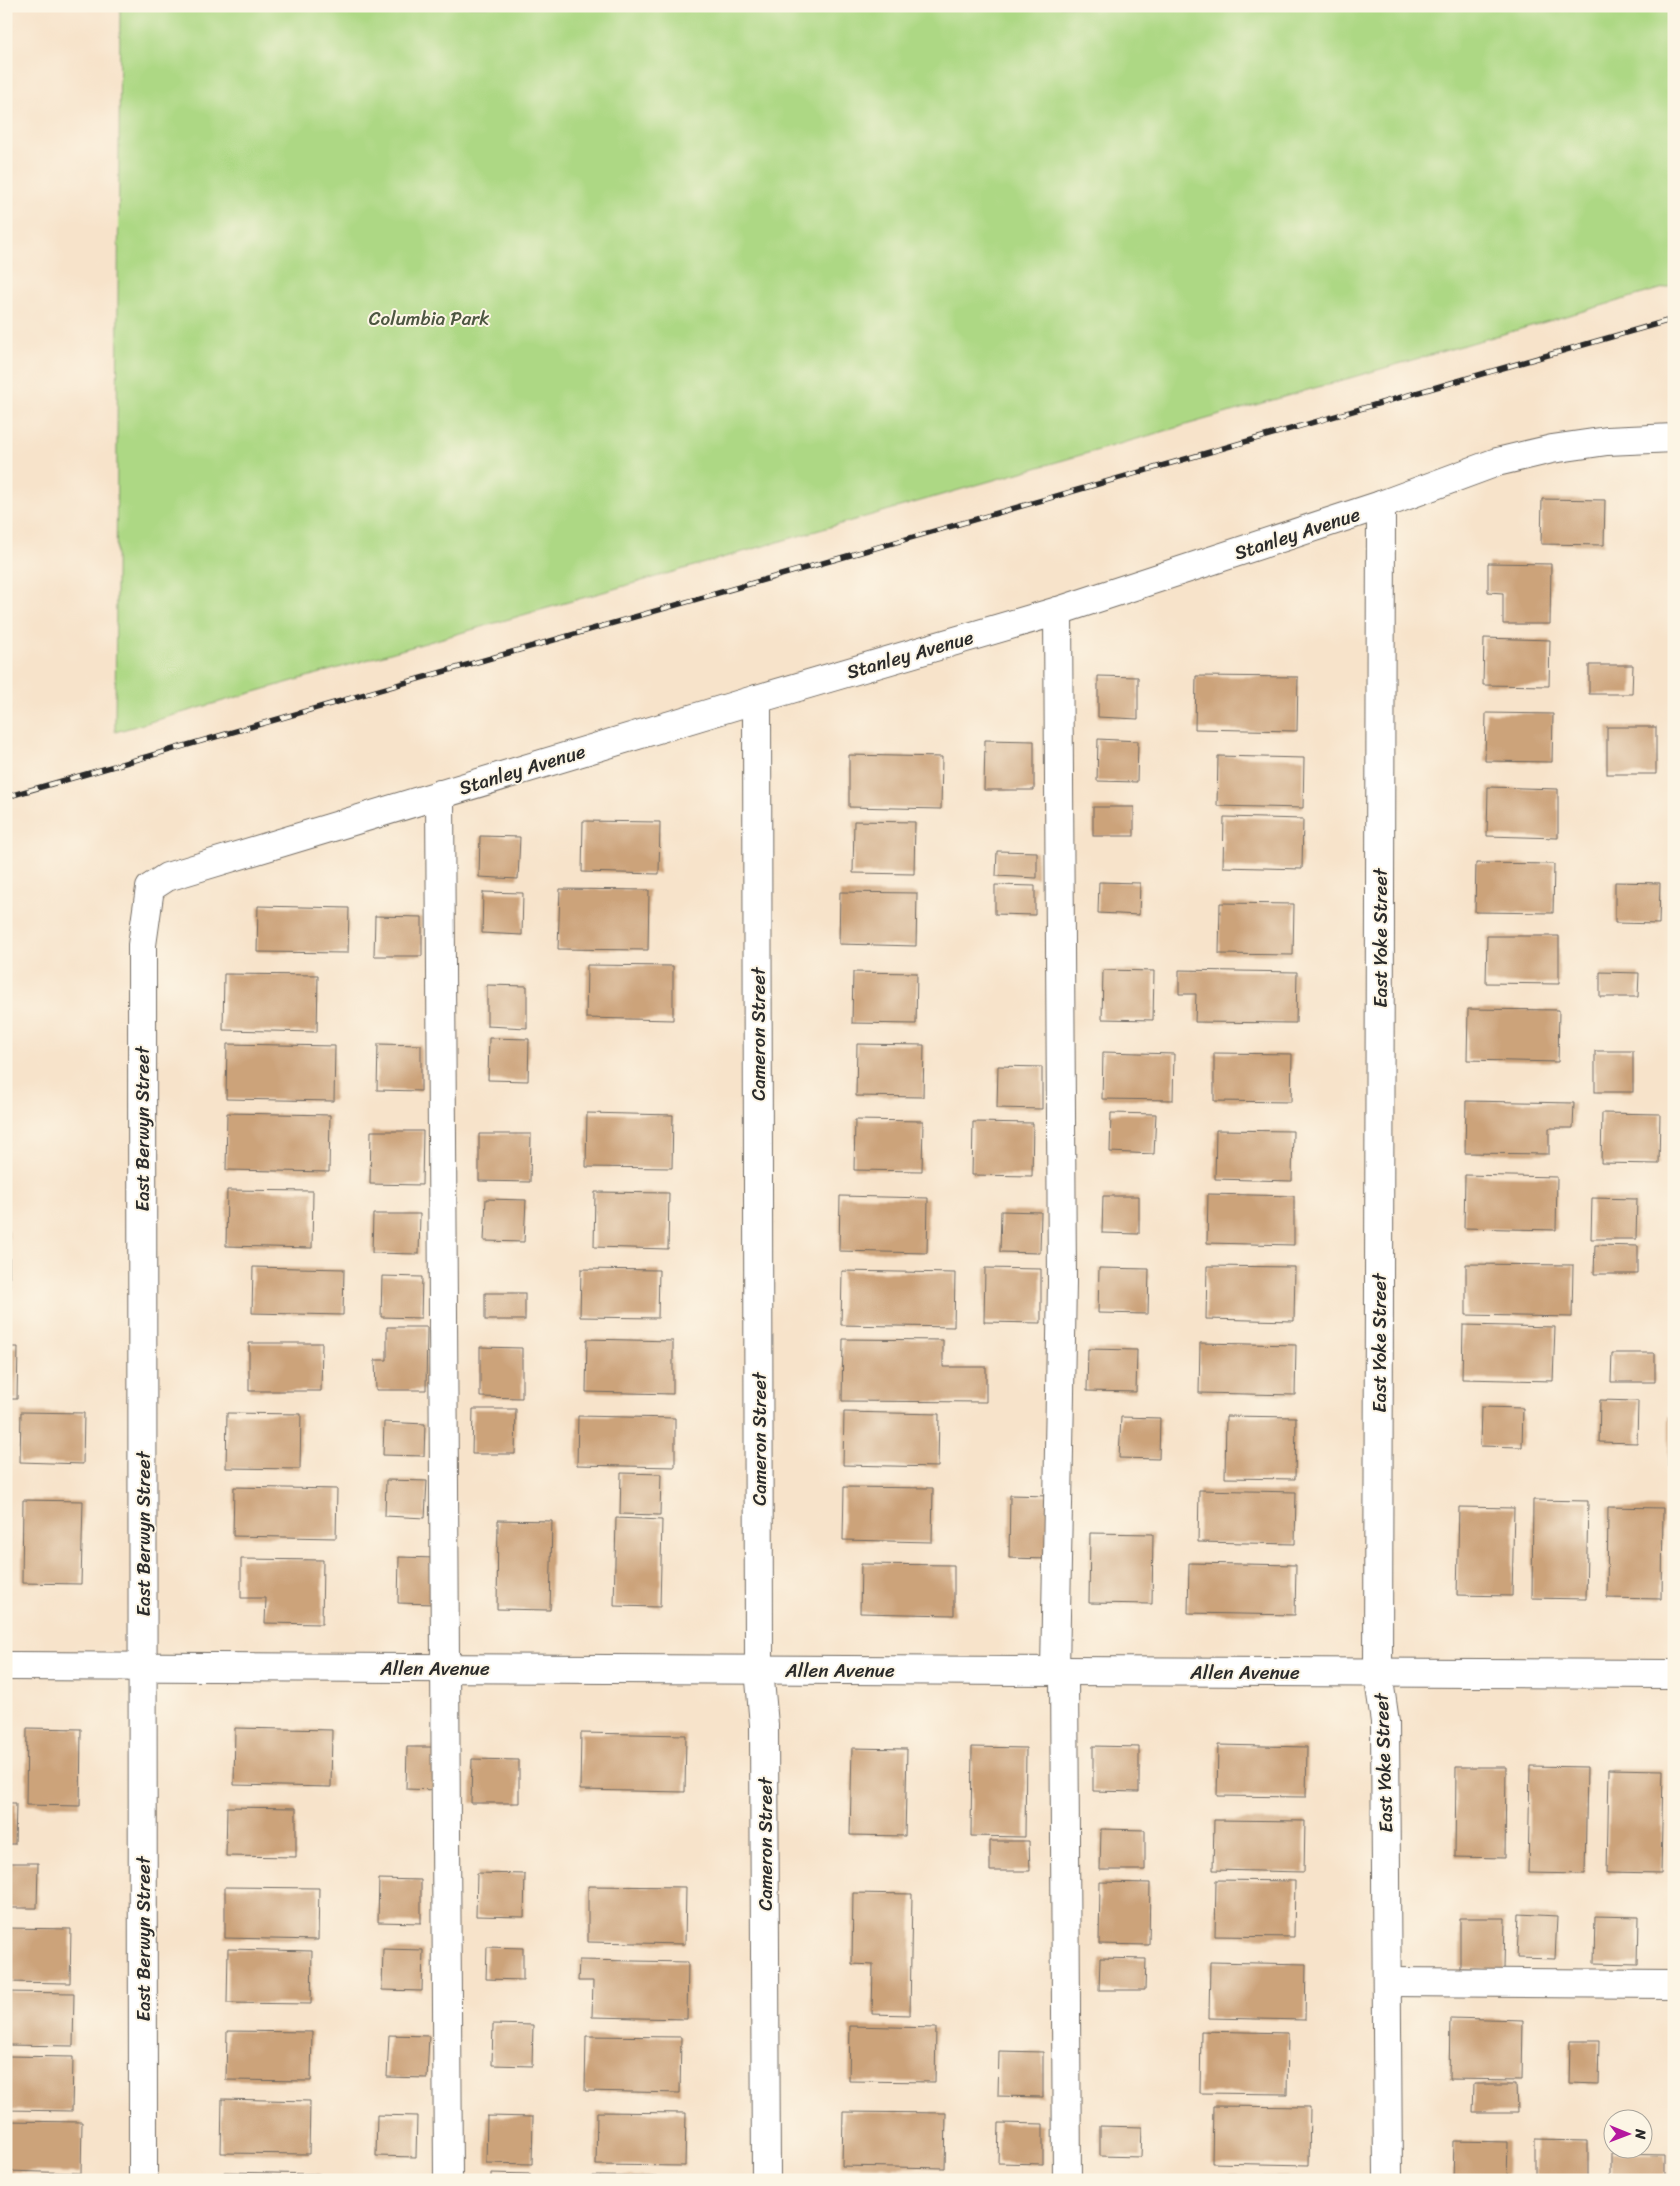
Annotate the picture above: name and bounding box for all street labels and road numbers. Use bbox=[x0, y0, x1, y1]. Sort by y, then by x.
street label: Stanley Avenue bbox=[1230, 498, 1365, 569]
street label: Stanley Avenue bbox=[843, 621, 978, 688]
street label: Stanley Avenue bbox=[455, 735, 590, 804]
street label: East Yoke Street bbox=[1364, 867, 1397, 1008]
street label: Cameron Street bbox=[742, 966, 775, 1101]
street label: East Berwyn Street bbox=[126, 1045, 159, 1212]
street label: East Yoke Street bbox=[1363, 1272, 1396, 1413]
street label: Cameron Street bbox=[743, 1371, 776, 1506]
street label: East Berwyn Street bbox=[127, 1450, 160, 1617]
street label: Allen Avenue bbox=[379, 1652, 490, 1685]
street label: Allen Avenue bbox=[784, 1654, 895, 1687]
street label: Allen Avenue bbox=[1189, 1656, 1300, 1689]
street label: East Yoke Street bbox=[1365, 1691, 1402, 1833]
street label: Cameron Street bbox=[749, 1776, 782, 1911]
street label: East Berwyn Street bbox=[127, 1855, 160, 2022]

